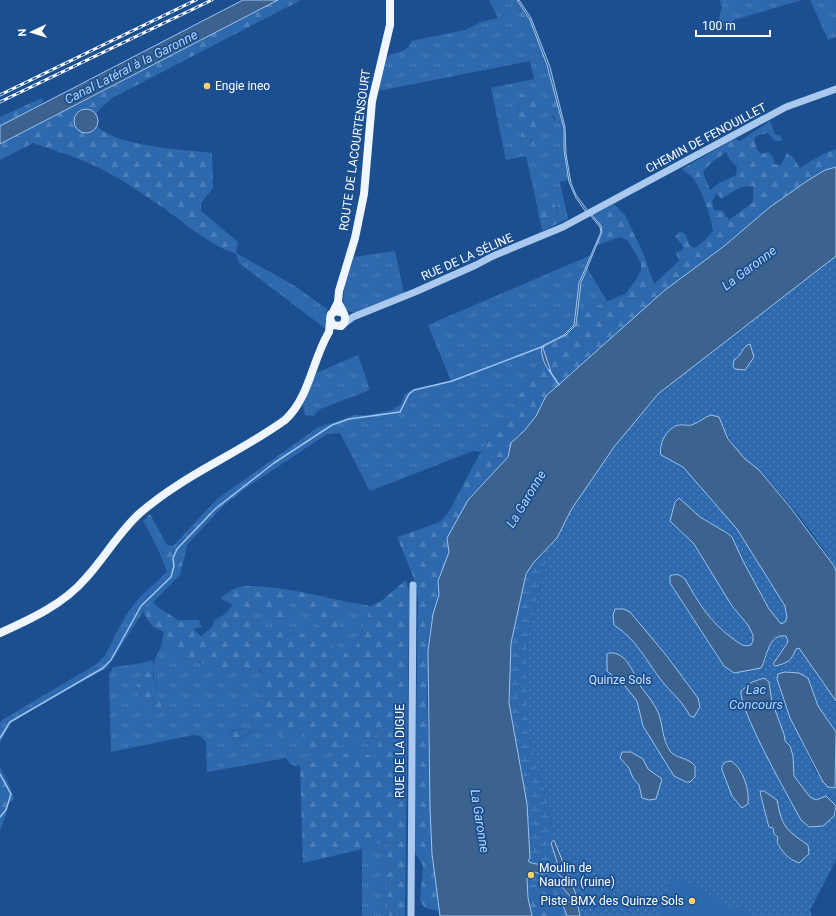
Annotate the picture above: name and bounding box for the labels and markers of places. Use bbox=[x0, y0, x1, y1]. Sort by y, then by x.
place label: Engie ineo bbox=[215, 79, 270, 93]
marker: Engie ineo bbox=[202, 81, 212, 91]
place label: Moulin de Naudin (ruine) bbox=[539, 861, 615, 889]
marker: Moulin de Naudin (ruine) bbox=[526, 870, 536, 880]
place label: Piste BMX des Quinze Sols bbox=[541, 894, 684, 908]
marker: Piste BMX des Quinze Sols bbox=[687, 896, 697, 906]

